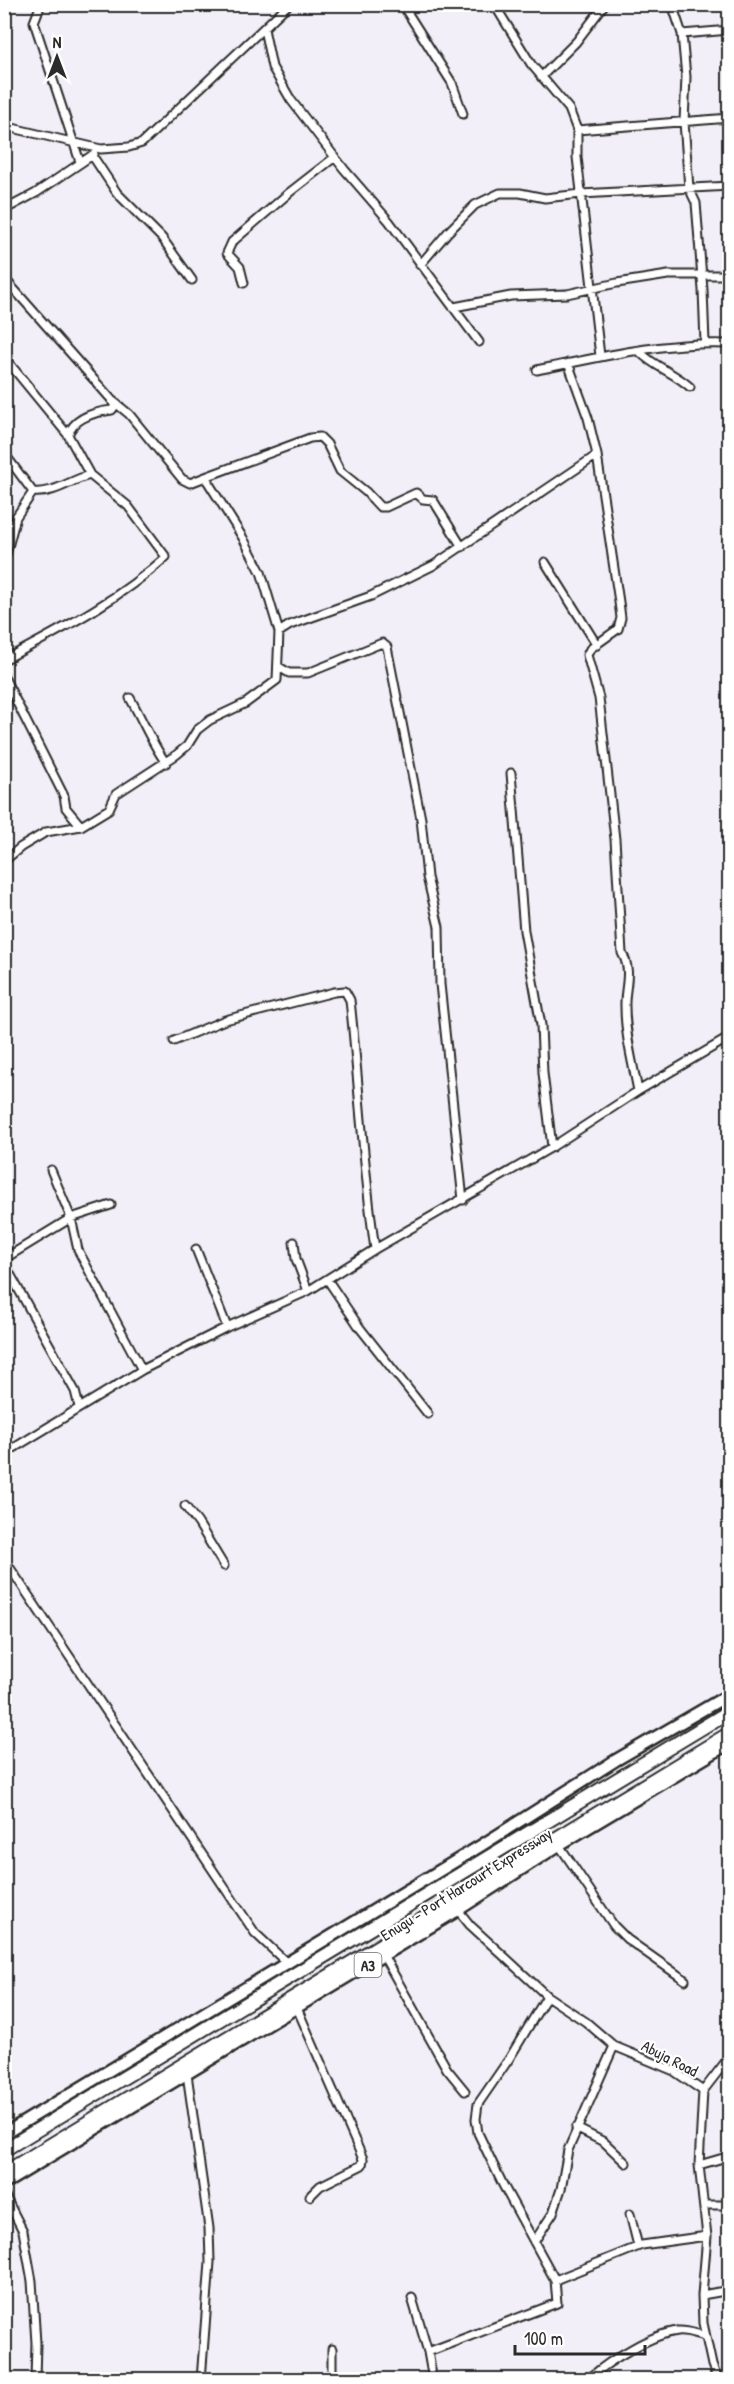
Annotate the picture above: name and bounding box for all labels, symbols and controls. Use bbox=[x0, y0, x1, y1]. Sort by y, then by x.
north arrow bbox=[27, 27, 87, 87]
text: N bbox=[53, 31, 62, 53]
street label: Enugu - Port Harcourt Expressway bbox=[376, 1822, 556, 1946]
road number: A3 bbox=[354, 1953, 382, 1977]
street label: Abuja Road bbox=[638, 2034, 702, 2082]
scale bar bbox=[515, 2318, 646, 2356]
text: 100 m bbox=[524, 2326, 563, 2351]

